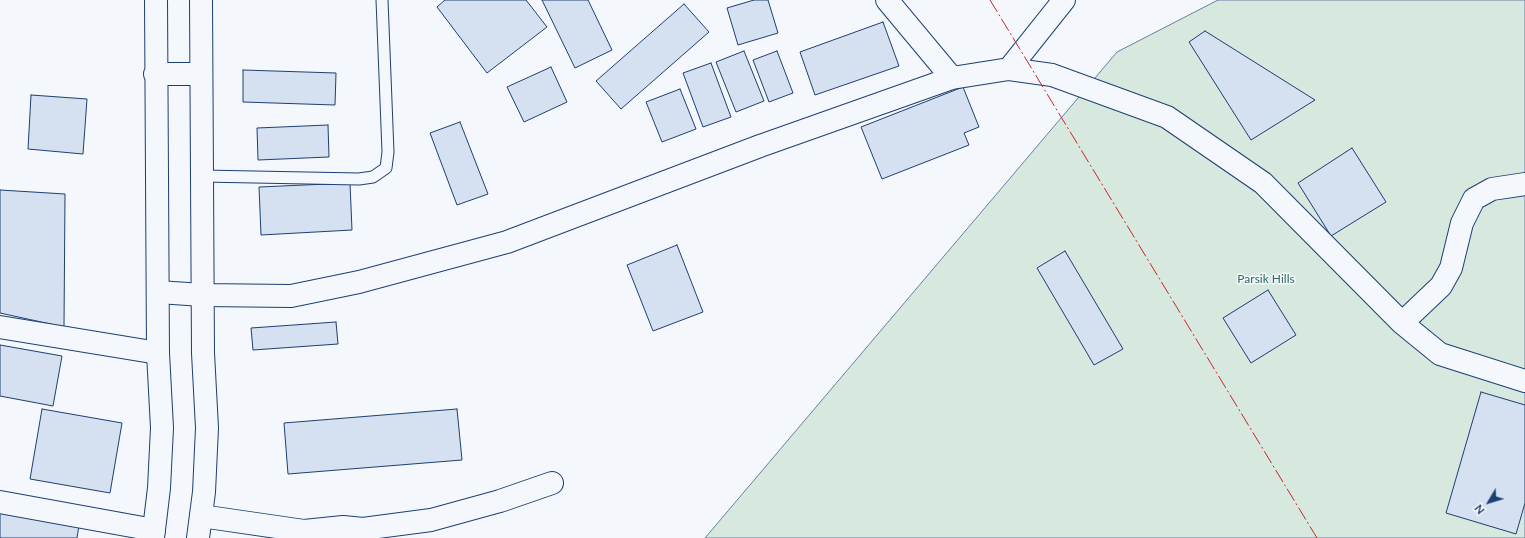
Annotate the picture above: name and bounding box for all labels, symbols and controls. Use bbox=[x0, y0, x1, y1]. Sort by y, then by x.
park label: Parsik Hills bbox=[1237, 272, 1295, 286]
north arrow bbox=[1469, 482, 1509, 522]
text: N bbox=[1471, 502, 1487, 517]

